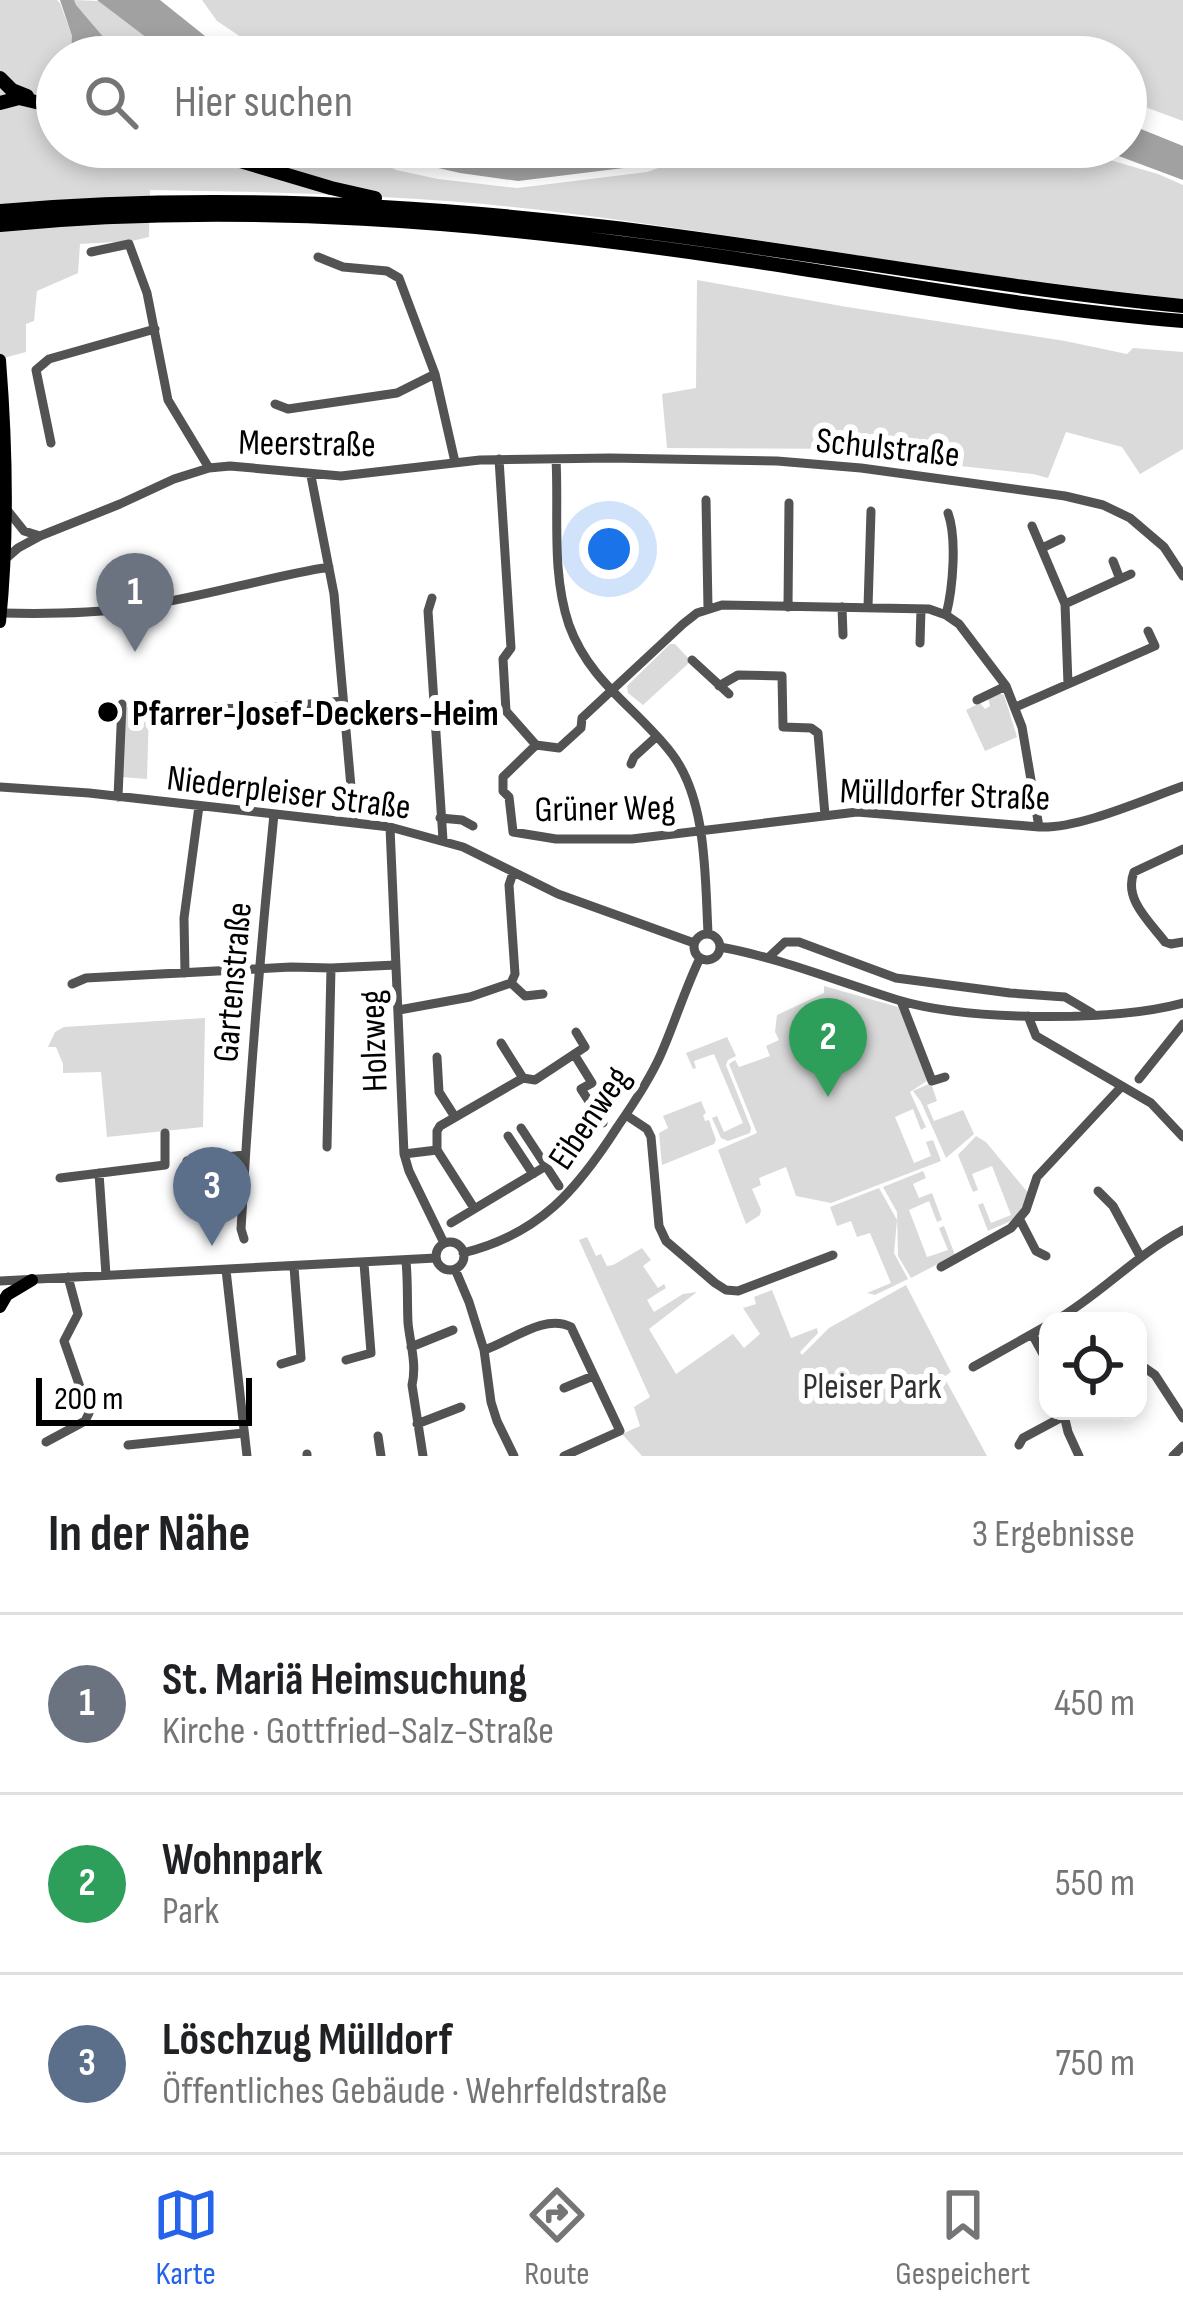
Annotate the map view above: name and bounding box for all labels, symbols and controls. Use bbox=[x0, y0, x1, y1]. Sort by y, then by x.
search box bbox=[36, 36, 1147, 168]
icon: search bbox=[78, 69, 144, 135]
text: Hier suchen bbox=[174, 75, 353, 130]
street label: Schulstraße bbox=[814, 420, 962, 477]
street label: Meerstraße bbox=[238, 422, 376, 467]
your location bbox=[579, 519, 639, 579]
pin: 1 bbox=[96, 553, 174, 652]
place label: Pfarrer-Josef-Deckers-Heim bbox=[132, 693, 499, 736]
marker: Pfarrer-Josef-Deckers-Heim bbox=[95, 699, 121, 725]
street label: Niederpleiser Straße bbox=[164, 757, 413, 830]
street label: Mülldorfer Straße bbox=[839, 770, 1051, 821]
street label: Grüner Weg bbox=[534, 787, 676, 832]
street label: Gartenstraße bbox=[205, 901, 262, 1064]
street label: Holzweg bbox=[351, 989, 398, 1093]
pin: 2 bbox=[789, 998, 867, 1097]
street label: Eibenweg bbox=[540, 1059, 640, 1178]
pin: 3 bbox=[173, 1147, 251, 1246]
map controls bbox=[1039, 1312, 1147, 1420]
button: locate bbox=[1039, 1312, 1147, 1420]
park label: Pleiser Park bbox=[802, 1366, 942, 1409]
scale bar bbox=[36, 1372, 252, 1425]
text: 200 m bbox=[54, 1379, 123, 1419]
text: In der Nähe bbox=[48, 1504, 250, 1565]
text: 3 Ergebnisse bbox=[972, 1511, 1135, 1558]
text: St. Mariä Heimsuchung bbox=[162, 1653, 527, 1708]
text: 1 bbox=[79, 1680, 95, 1727]
text: 450 m bbox=[1054, 1680, 1135, 1727]
text: Kirche · Gottfried-Salz-Straße bbox=[162, 1708, 554, 1755]
text: Wohnpark bbox=[162, 1833, 323, 1888]
text: 2 bbox=[78, 1860, 96, 1907]
text: 550 m bbox=[1055, 1860, 1135, 1907]
text: Park bbox=[162, 1888, 219, 1935]
text: Löschzug Mülldorf bbox=[162, 2013, 453, 2068]
text: 3 bbox=[78, 2040, 96, 2087]
text: 750 m bbox=[1055, 2040, 1135, 2087]
text: Öffentliches Gebäude · Wehrfeldstraße bbox=[162, 2068, 668, 2115]
tab: Karte bbox=[153, 2182, 219, 2294]
tab: Route bbox=[524, 2182, 590, 2294]
tab: Gespeichert bbox=[895, 2182, 1030, 2294]

